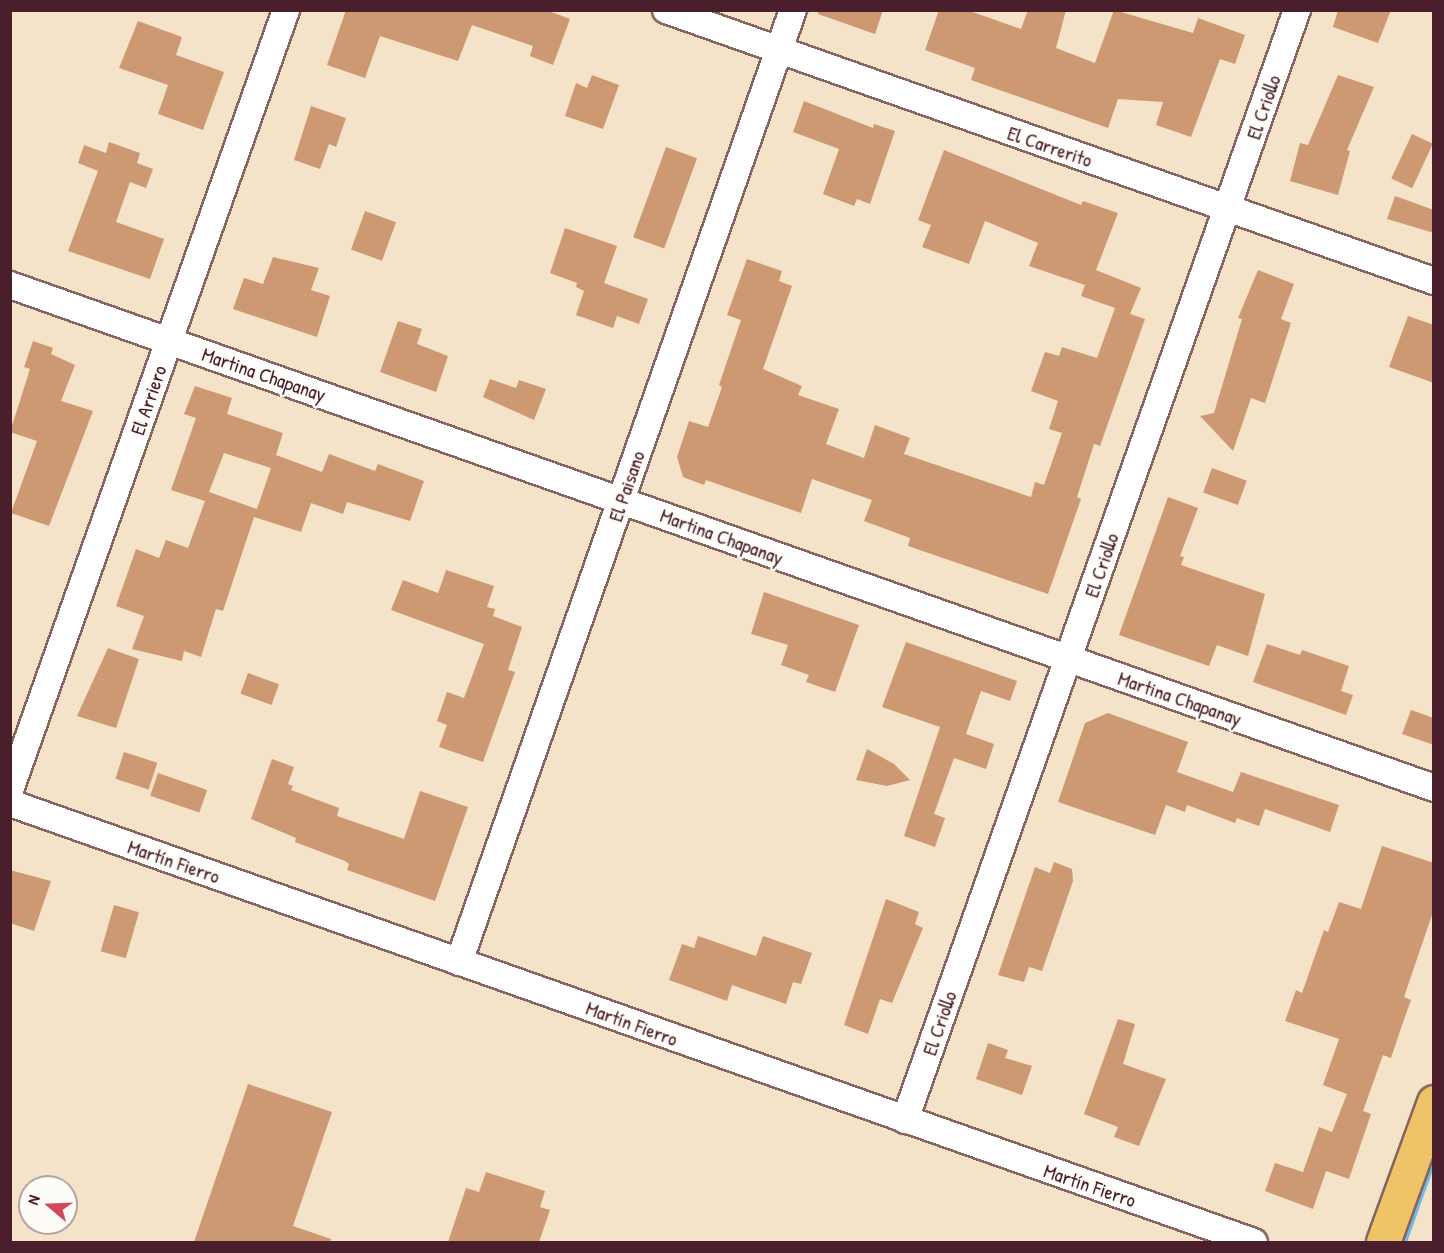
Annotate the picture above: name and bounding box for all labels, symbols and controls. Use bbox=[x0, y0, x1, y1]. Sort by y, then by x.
street label: El Criollo bbox=[1241, 72, 1285, 142]
street label: El Carrerito bbox=[1004, 120, 1096, 172]
street label: Martina Chapanay bbox=[199, 342, 329, 406]
street label: El Arriero bbox=[125, 362, 171, 438]
street label: El Paisano bbox=[603, 447, 649, 525]
street label: Martina Chapanay bbox=[657, 503, 787, 569]
street label: El Criollo bbox=[1079, 530, 1123, 600]
street label: Martina Chapanay bbox=[1115, 666, 1245, 730]
street label: Martín Fierro bbox=[125, 834, 223, 888]
street label: El Criollo bbox=[917, 988, 961, 1058]
street label: Martín Fierro bbox=[583, 995, 681, 1051]
street label: Martín Fierro bbox=[1041, 1158, 1139, 1212]
north arrow bbox=[18, 1175, 78, 1235]
text: N bbox=[21, 1192, 45, 1207]

